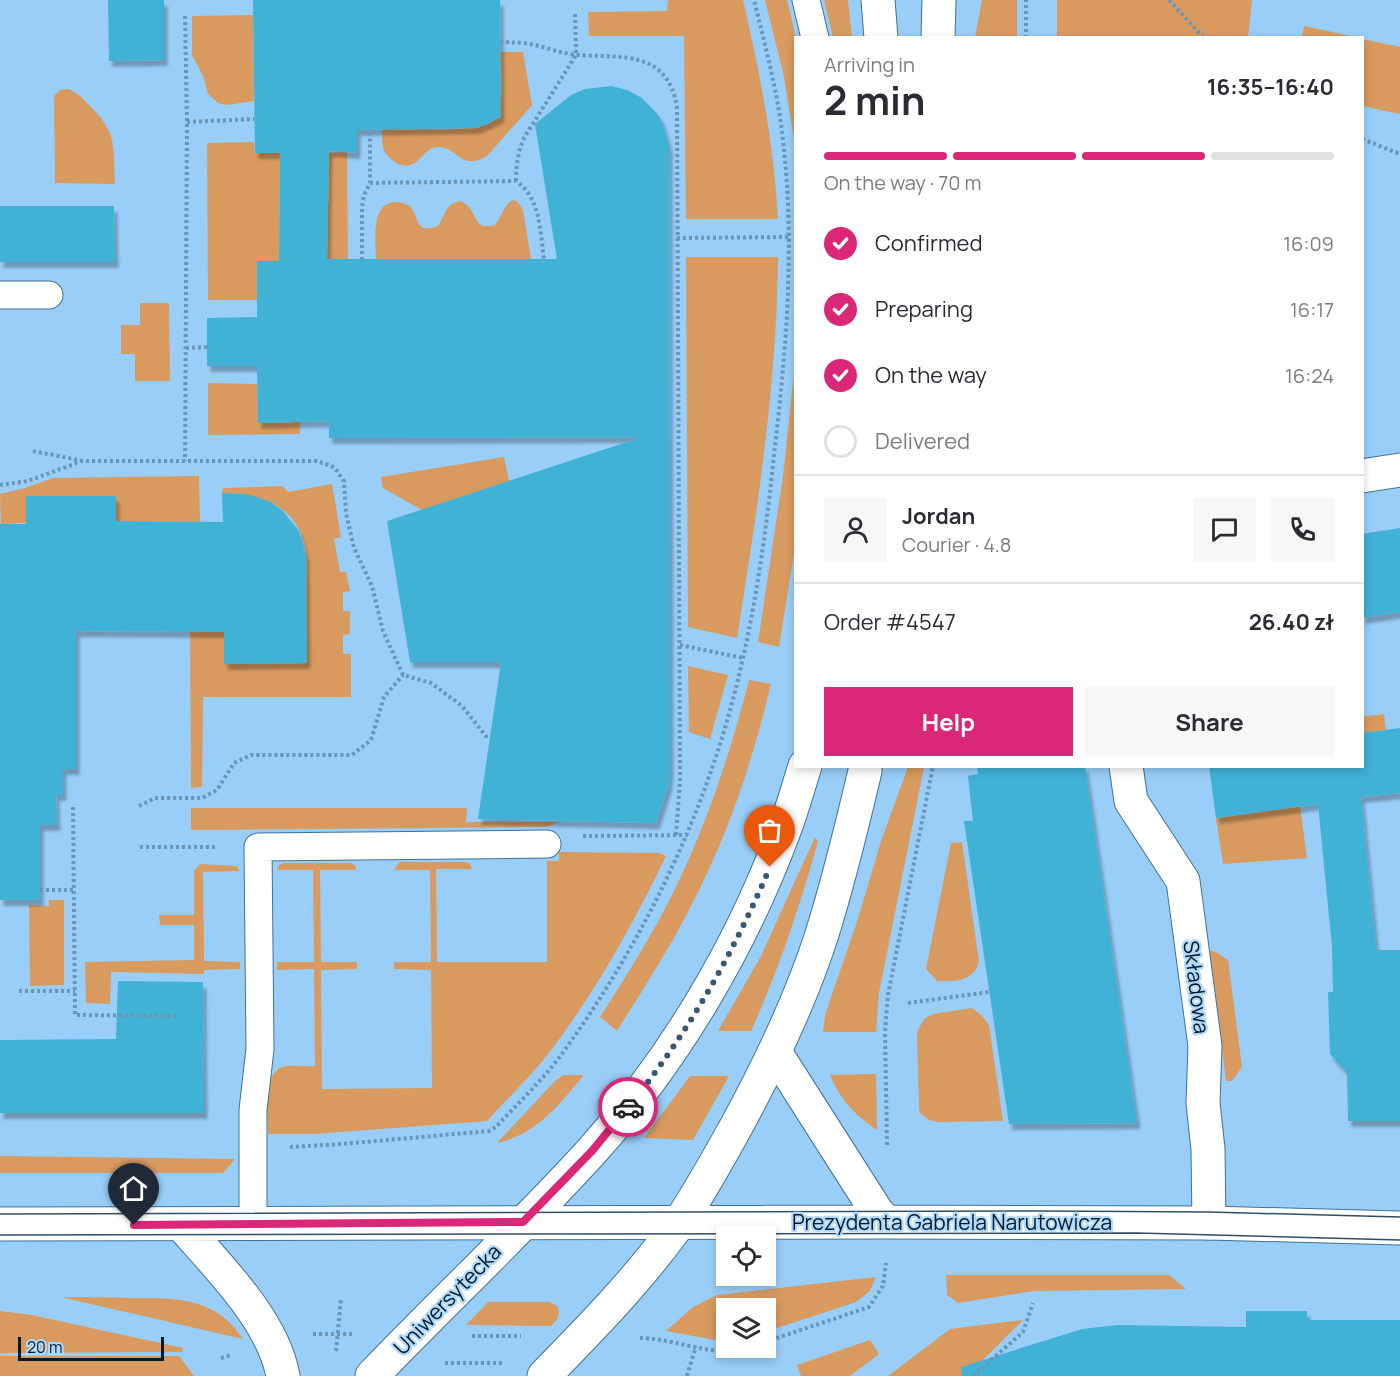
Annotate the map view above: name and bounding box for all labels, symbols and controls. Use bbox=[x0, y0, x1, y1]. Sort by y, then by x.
text: Arriving in bbox=[824, 51, 915, 78]
text: 16:35–16:40 bbox=[1207, 72, 1334, 102]
text: 2 min bbox=[824, 73, 925, 127]
text: On the way · 70 m bbox=[824, 169, 981, 196]
icon: check bbox=[824, 227, 857, 260]
text: Confirmed bbox=[875, 228, 983, 258]
text: 16:09 bbox=[1283, 230, 1334, 257]
icon: check bbox=[824, 293, 857, 326]
text: Preparing bbox=[875, 294, 973, 324]
text: 16:17 bbox=[1290, 296, 1334, 323]
icon: check bbox=[824, 359, 857, 392]
text: On the way bbox=[875, 360, 987, 390]
text: 16:24 bbox=[1285, 362, 1334, 389]
text: Delivered bbox=[875, 426, 970, 456]
button: person bbox=[824, 498, 887, 561]
button: chat bbox=[1193, 498, 1256, 561]
button: phone bbox=[1271, 498, 1334, 561]
text: Jordan bbox=[902, 501, 975, 531]
text: Courier · 4.8 bbox=[902, 531, 1011, 558]
text: Order #4547 bbox=[824, 607, 956, 637]
text: 26.40 zł bbox=[1249, 607, 1334, 637]
button: Help bbox=[824, 687, 1073, 756]
button: Share bbox=[1085, 687, 1334, 756]
pin bbox=[744, 805, 795, 867]
icon: bag bbox=[753, 814, 786, 847]
street label: Składowa bbox=[1177, 939, 1217, 1035]
courier bbox=[598, 1077, 658, 1137]
icon: car bbox=[612, 1091, 645, 1124]
pin bbox=[108, 1163, 159, 1225]
icon: home bbox=[117, 1172, 150, 1205]
street label: Prezydenta Gabriela Narutowicza bbox=[792, 1208, 1112, 1236]
map controls bbox=[716, 1226, 776, 1358]
button: locate bbox=[716, 1226, 776, 1286]
street label: Uniwersytecka bbox=[387, 1238, 507, 1360]
button: layers bbox=[716, 1298, 776, 1358]
scale bar bbox=[18, 1334, 164, 1362]
text: 20 m bbox=[27, 1336, 63, 1358]

